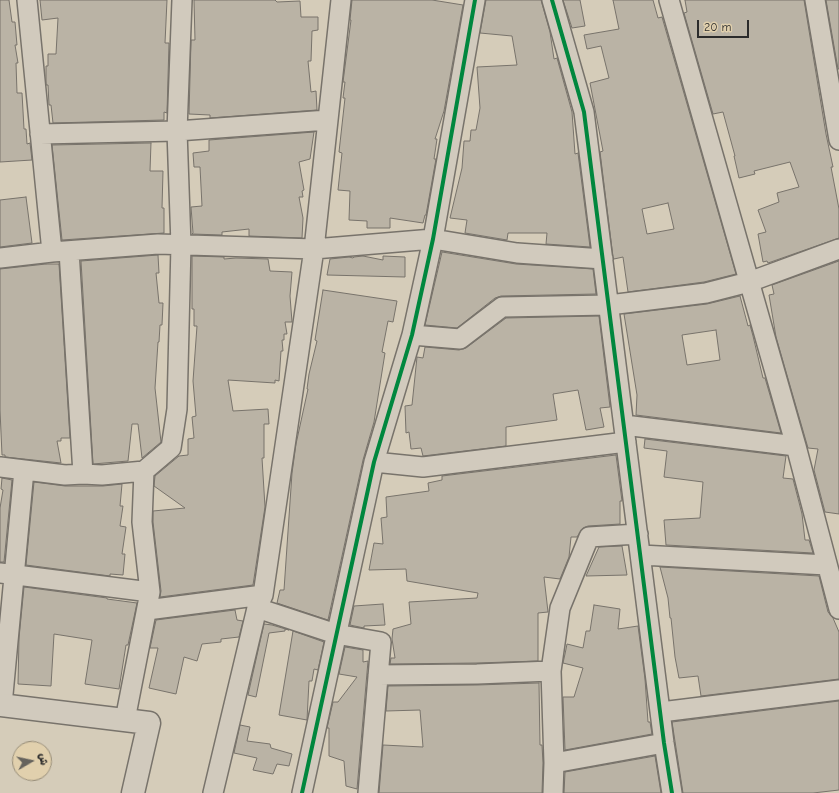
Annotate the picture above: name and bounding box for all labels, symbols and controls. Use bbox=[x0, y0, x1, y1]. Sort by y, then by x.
scale bar bbox=[699, 12, 751, 38]
text: 20 m bbox=[704, 20, 732, 34]
north arrow bbox=[12, 741, 52, 781]
text: ش bbox=[36, 752, 51, 766]

